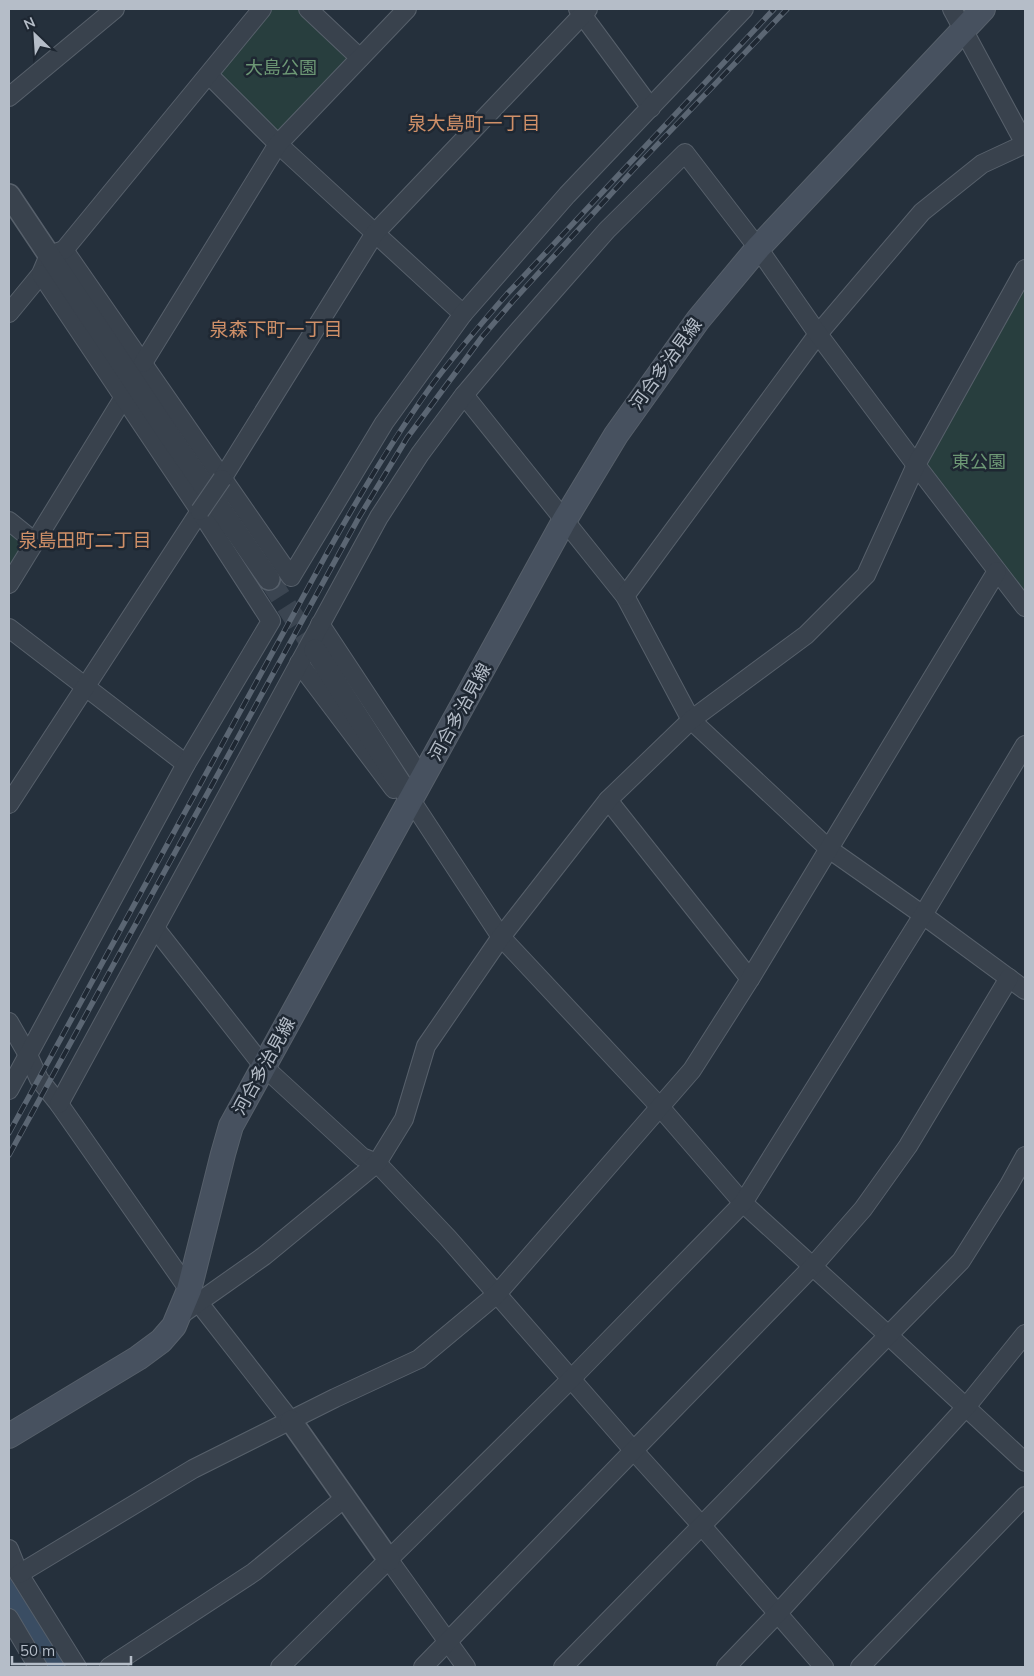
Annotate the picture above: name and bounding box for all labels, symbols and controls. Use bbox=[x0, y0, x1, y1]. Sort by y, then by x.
north arrow bbox=[10, 10, 60, 60]
text: N bbox=[21, 13, 38, 34]
park label: 大島公園 bbox=[245, 56, 317, 79]
district label: 泉大島町一丁目 bbox=[407, 111, 541, 135]
street label: 河合多治見線 bbox=[625, 313, 707, 414]
district label: 泉森下町一丁目 bbox=[209, 317, 343, 341]
park label: 東公園 bbox=[952, 450, 1006, 473]
district label: 泉島田町二丁目 bbox=[18, 528, 152, 552]
street label: 河合多治見線 bbox=[423, 659, 496, 765]
street label: 河合多治見線 bbox=[227, 1013, 300, 1119]
scale bar bbox=[12, 1634, 131, 1666]
text: 50 m bbox=[20, 1641, 55, 1660]

